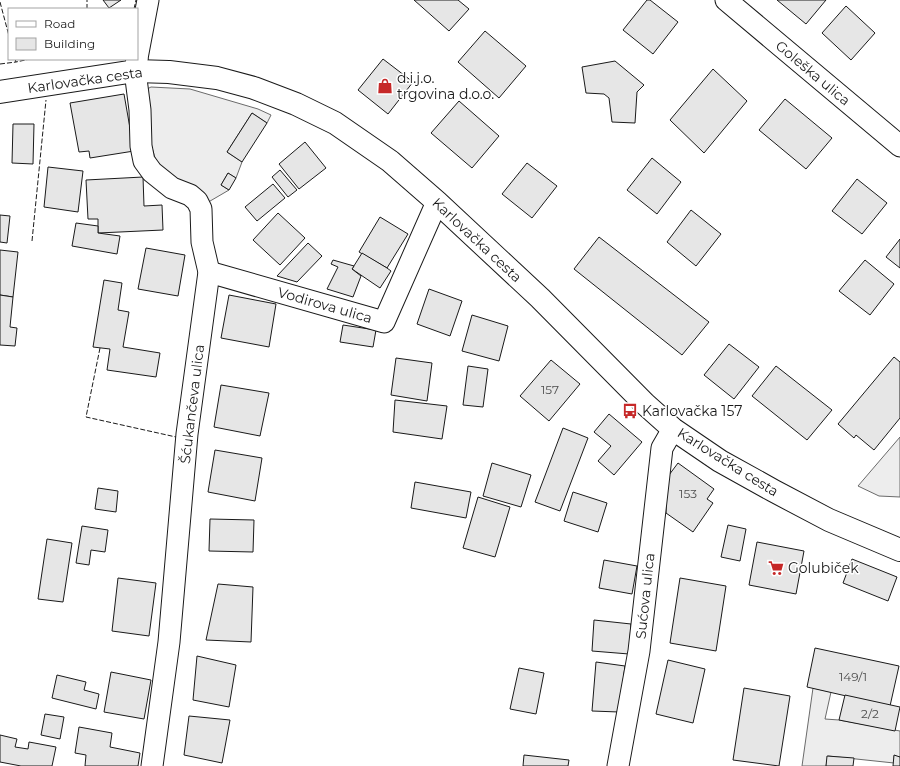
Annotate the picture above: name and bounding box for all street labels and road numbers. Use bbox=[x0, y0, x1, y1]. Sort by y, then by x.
street label: Goleška ulica bbox=[772, 37, 854, 109]
street label: Karlovačka cesta bbox=[26, 63, 144, 97]
street label: Karlovačka cesta bbox=[428, 194, 526, 286]
street label: Vodirova ulica bbox=[276, 283, 374, 327]
street label: Šćukančeva ulica bbox=[176, 343, 208, 465]
street label: Karlovačka cesta bbox=[674, 424, 782, 500]
street label: Sućova ulica bbox=[632, 552, 658, 640]

